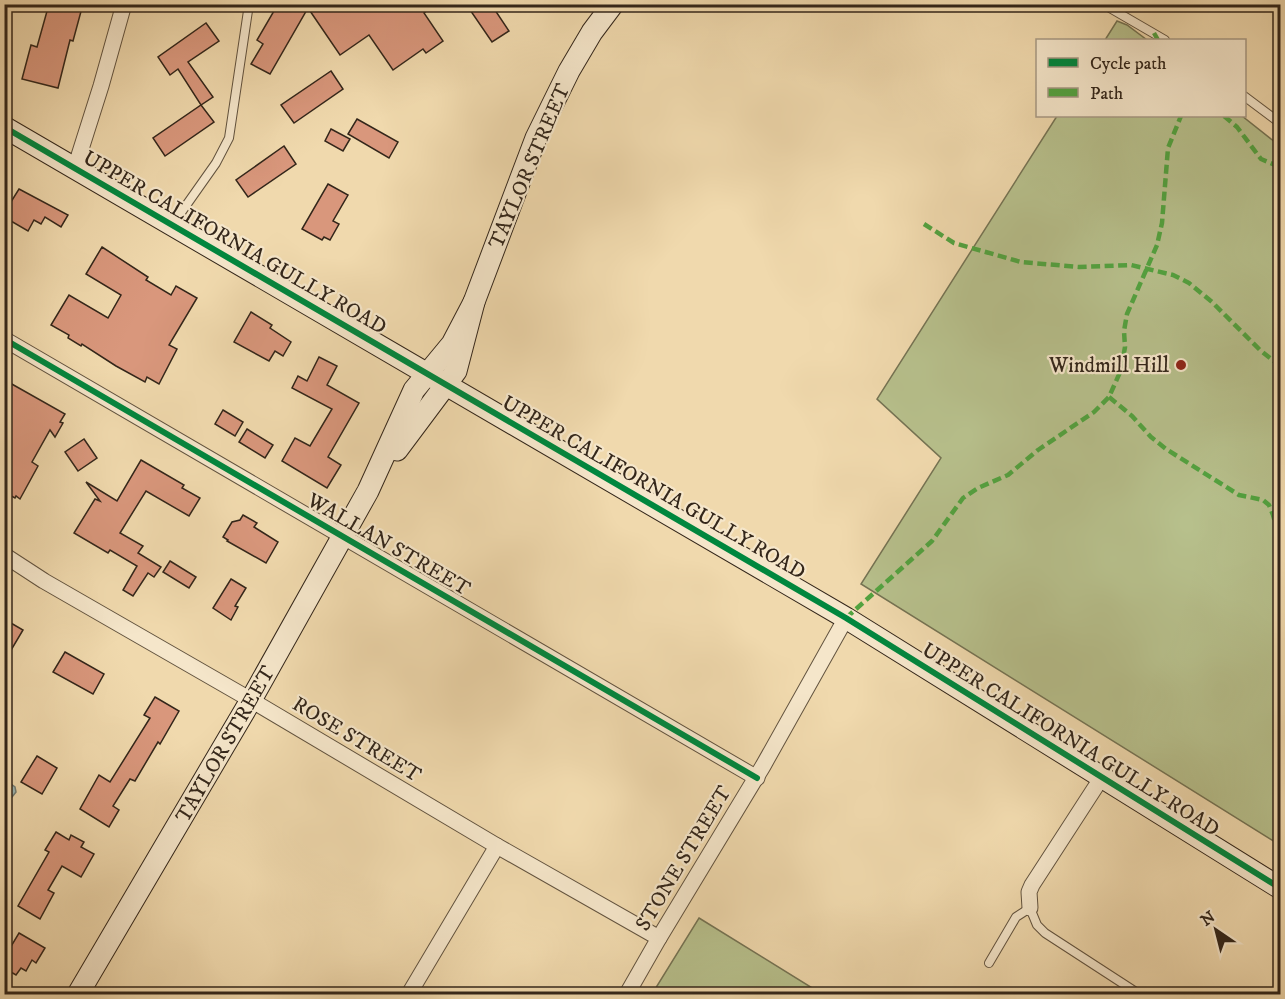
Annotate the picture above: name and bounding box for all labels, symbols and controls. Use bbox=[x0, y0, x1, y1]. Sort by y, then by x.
legend bbox=[1036, 39, 1246, 117]
text: Cycle path bbox=[1090, 53, 1167, 75]
street label: TAYLOR STREET bbox=[483, 80, 576, 253]
text: Path bbox=[1090, 83, 1124, 105]
street label: UPPER CALIFORNIA GULLY ROAD bbox=[78, 145, 391, 341]
place label: Windmill Hill bbox=[1048, 353, 1170, 379]
marker: Windmill Hill bbox=[1174, 358, 1188, 372]
street label: UPPER CALIFORNIA GULLY ROAD bbox=[497, 390, 810, 586]
street label: WALLAN STREET bbox=[301, 487, 475, 602]
street label: UPPER CALIFORNIA GULLY ROAD bbox=[917, 637, 1224, 843]
street label: TAYLOR STREET bbox=[170, 661, 281, 827]
street label: ROSE STREET bbox=[287, 691, 426, 789]
street label: STONE STREET bbox=[630, 781, 737, 936]
north arrow bbox=[1186, 900, 1246, 960]
text: N bbox=[1197, 907, 1219, 930]

